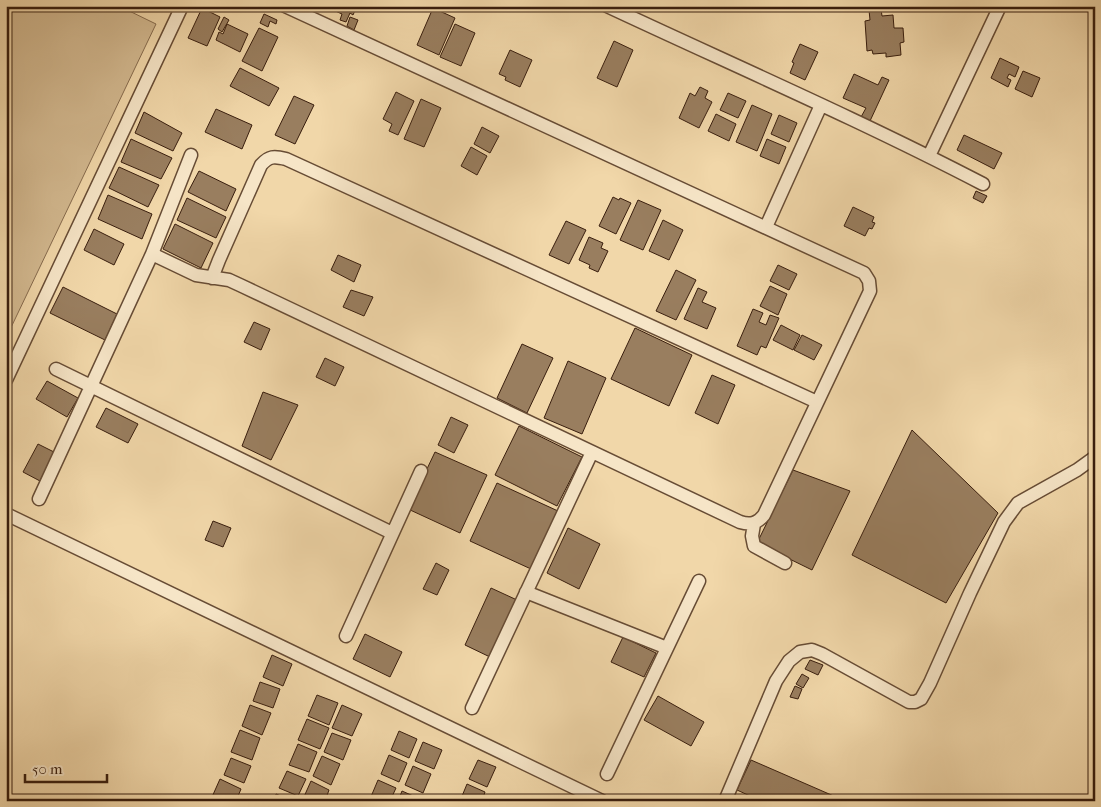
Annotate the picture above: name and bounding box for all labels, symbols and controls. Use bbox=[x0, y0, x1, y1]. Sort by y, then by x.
scale bar bbox=[25, 752, 108, 784]
text: 50 m bbox=[32, 760, 63, 778]

